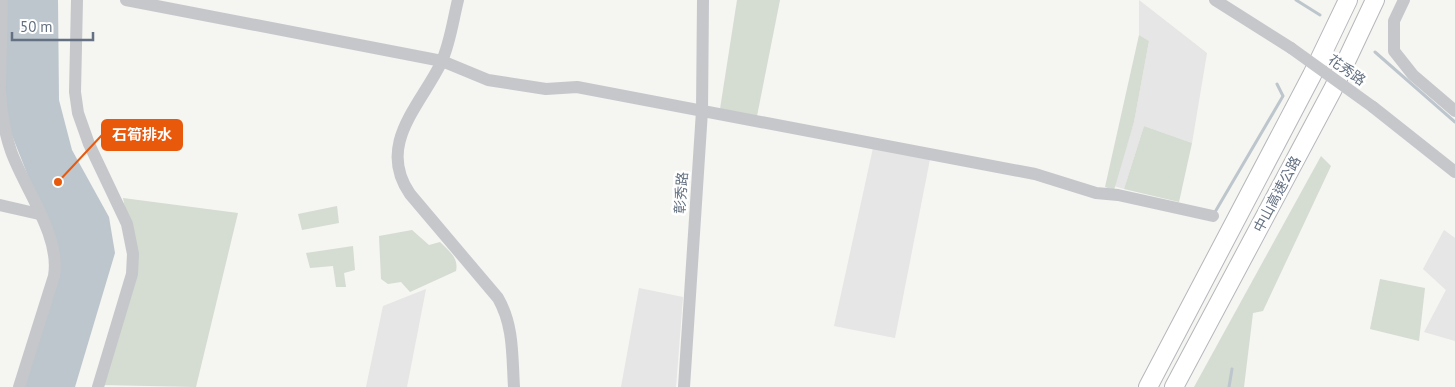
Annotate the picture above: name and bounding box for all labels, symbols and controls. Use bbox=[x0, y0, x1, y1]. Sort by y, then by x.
scale bar bbox=[12, 10, 94, 42]
text: 50 m bbox=[20, 17, 53, 36]
street label: 花秀路 bbox=[1325, 51, 1369, 89]
callout: 石筍排水 bbox=[102, 120, 182, 150]
text: 石筍排水 bbox=[112, 125, 172, 144]
street label: 中山高速公路 bbox=[1249, 153, 1305, 235]
street label: 彰秀路 bbox=[671, 171, 691, 215]

